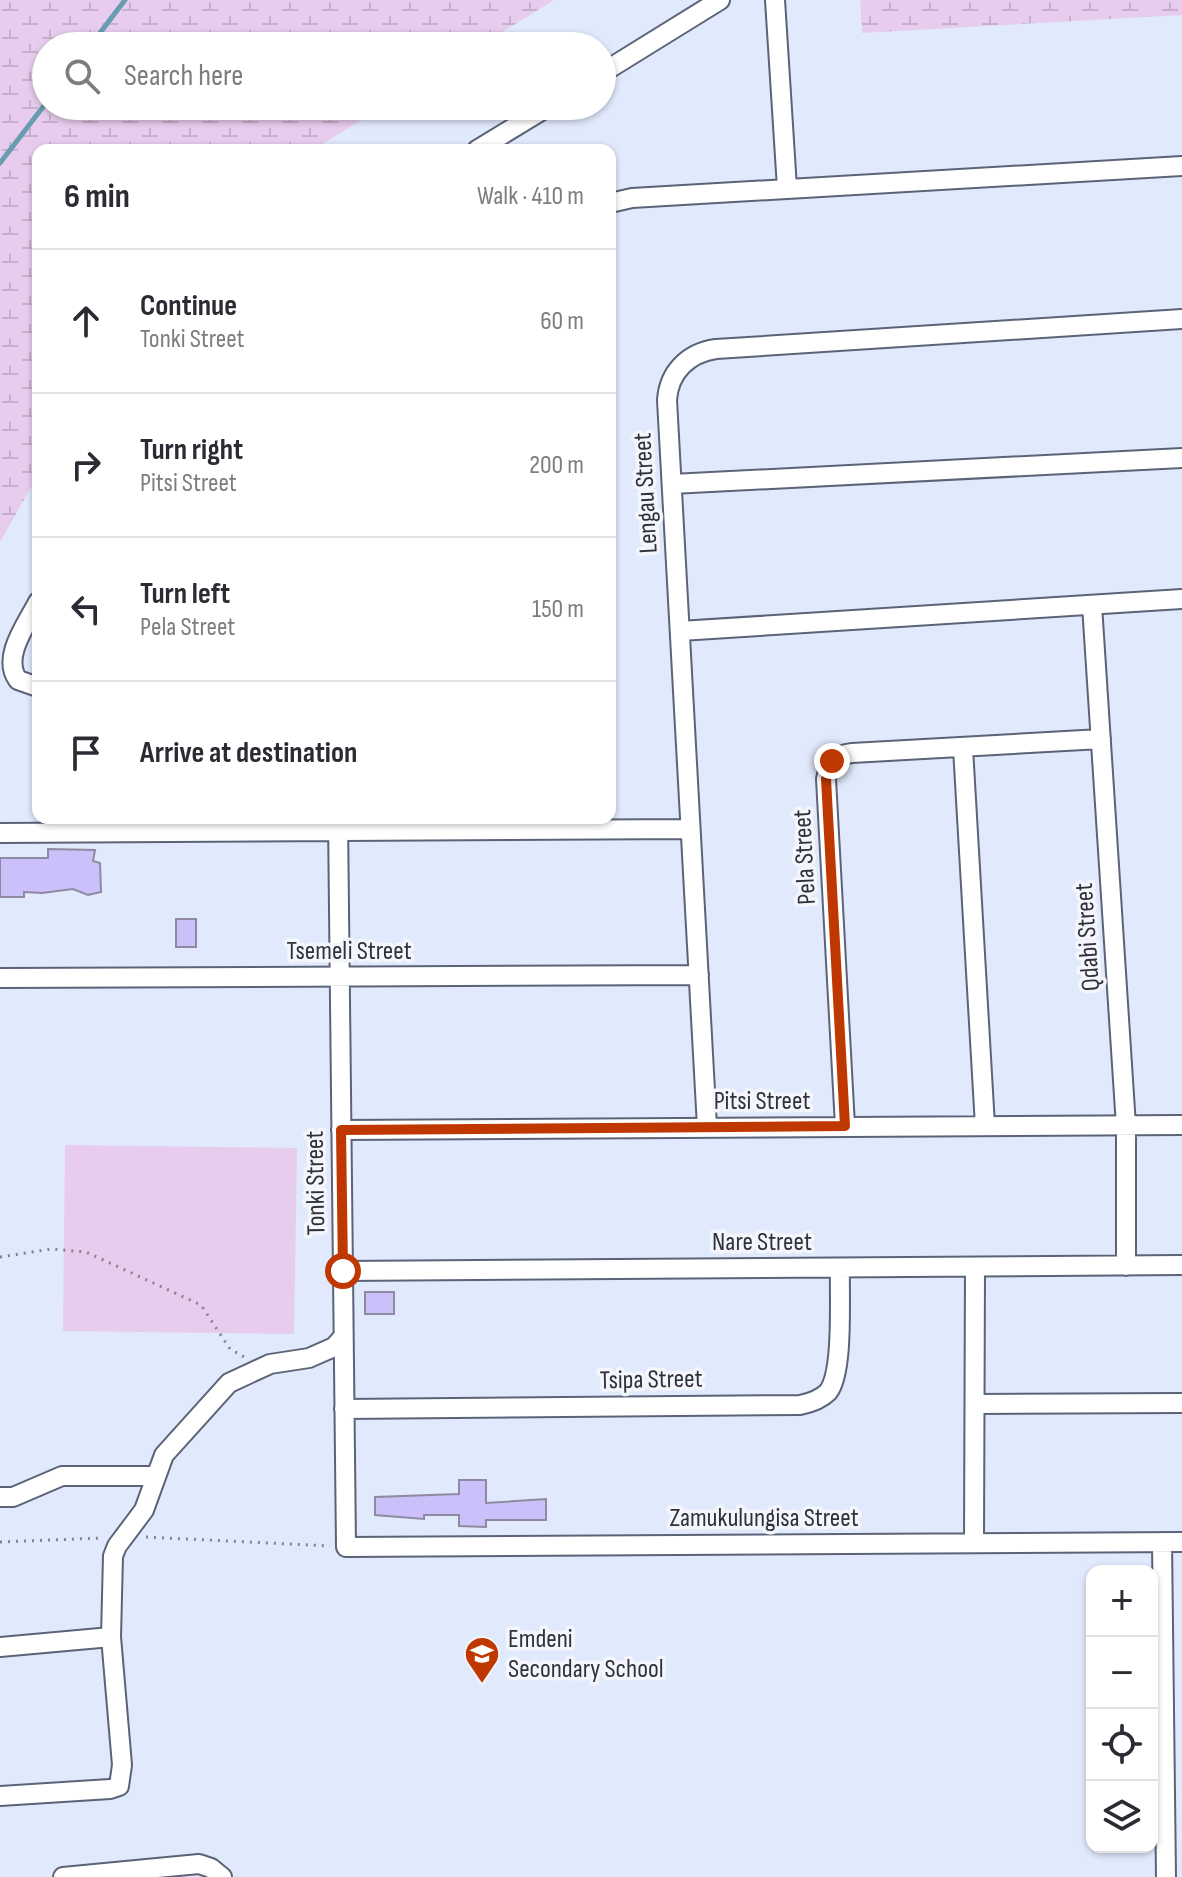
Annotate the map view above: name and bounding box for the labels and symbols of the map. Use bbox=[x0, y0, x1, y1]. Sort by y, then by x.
street label: Lengau Street bbox=[627, 432, 665, 554]
route end bbox=[814, 743, 850, 779]
street label: Pela Street bbox=[787, 809, 823, 905]
street label: Qdabi Street bbox=[1069, 882, 1107, 992]
street label: Tsemeli Street bbox=[286, 936, 412, 967]
street label: Pitsi Street bbox=[714, 1086, 810, 1117]
street label: Tonki Street bbox=[300, 1130, 332, 1236]
street label: Nare Street bbox=[712, 1227, 812, 1258]
route start bbox=[325, 1253, 361, 1289]
street label: Tsipa Street bbox=[599, 1364, 703, 1396]
street label: Zamukulungisa Street bbox=[669, 1503, 859, 1534]
place label: Emdeni Secondary School bbox=[508, 1624, 664, 1685]
school or university icon: Emdeni Secondary School bbox=[463, 1635, 501, 1685]

